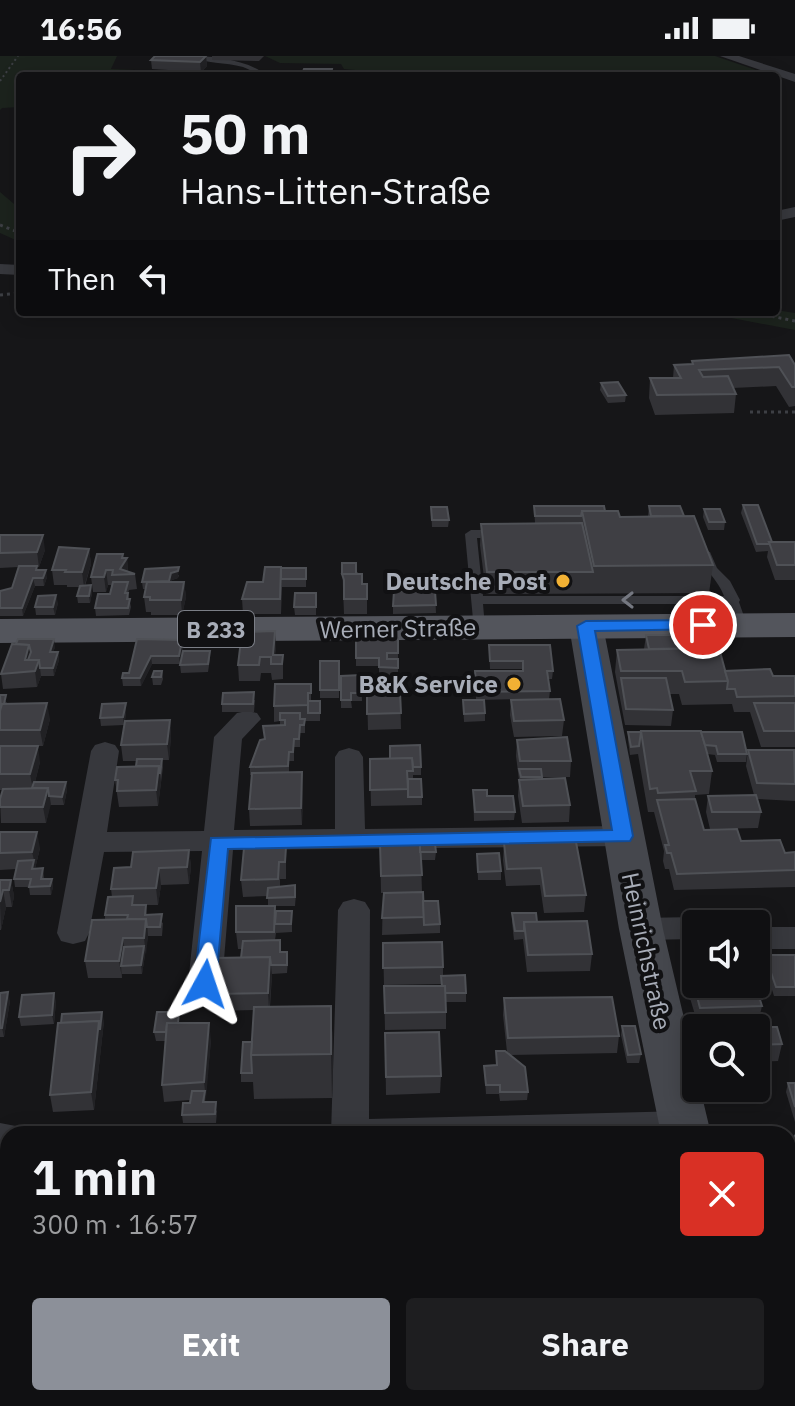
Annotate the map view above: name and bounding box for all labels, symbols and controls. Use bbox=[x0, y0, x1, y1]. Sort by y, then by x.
text: 16:56 bbox=[40, 9, 122, 48]
text: 50 m bbox=[180, 97, 310, 169]
icon: right bbox=[48, 104, 152, 208]
text: Hans-Litten-Straße bbox=[180, 167, 491, 214]
icon: left bbox=[132, 256, 176, 300]
text: Then bbox=[48, 259, 116, 298]
place label: Deutsche Post bbox=[385, 565, 547, 597]
marker: Deutsche Post bbox=[554, 572, 572, 590]
one-way arrow bbox=[621, 591, 634, 609]
pin bbox=[669, 591, 737, 659]
icon: arrive bbox=[681, 603, 725, 647]
road number: B 233 bbox=[178, 611, 254, 647]
street label: Werner Straße bbox=[319, 611, 477, 645]
place label: B&K Service bbox=[358, 668, 498, 700]
marker: B&K Service bbox=[505, 675, 523, 693]
street label: Heinrichstraße bbox=[615, 869, 679, 1033]
map controls bbox=[682, 910, 770, 1102]
button: sound bbox=[682, 910, 770, 998]
position arrow bbox=[163, 942, 247, 1026]
button: search bbox=[682, 1014, 770, 1102]
text: 1 min bbox=[32, 1146, 157, 1208]
button: close bbox=[680, 1152, 764, 1236]
text: 300 m · 16:57 bbox=[32, 1207, 198, 1241]
button: Exit bbox=[32, 1298, 390, 1390]
button: Share bbox=[406, 1298, 764, 1390]

